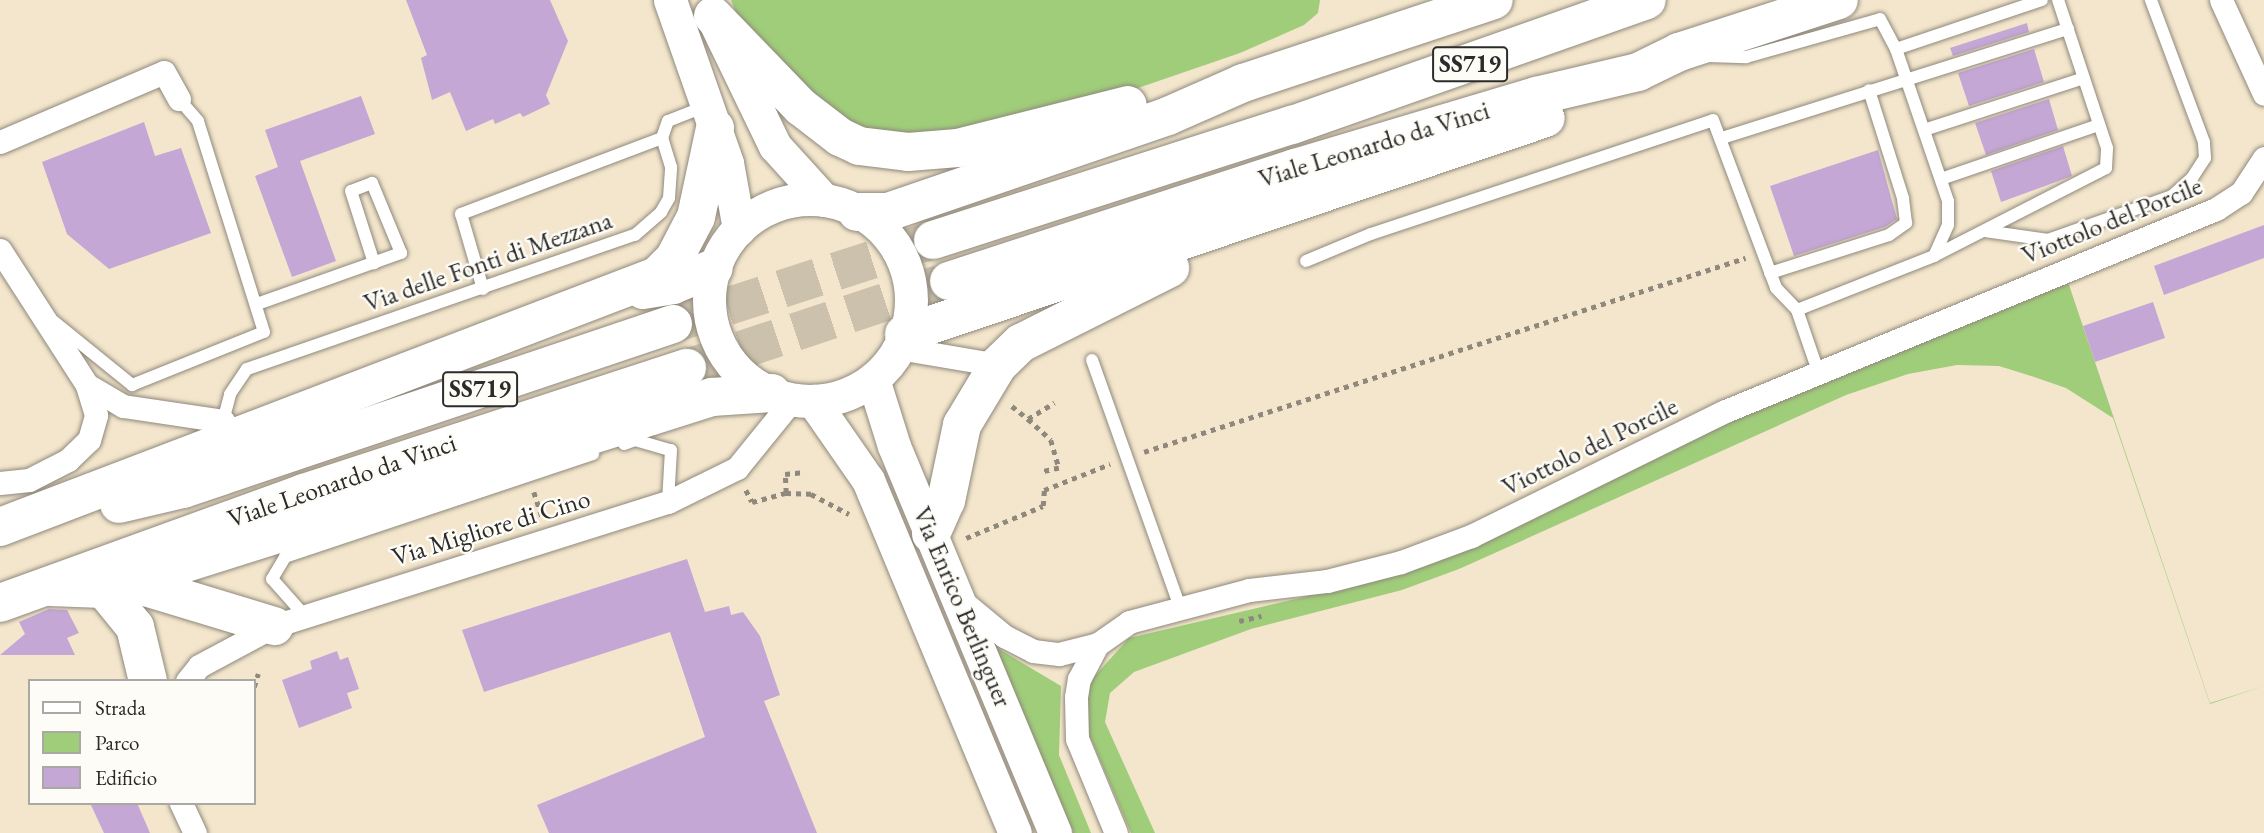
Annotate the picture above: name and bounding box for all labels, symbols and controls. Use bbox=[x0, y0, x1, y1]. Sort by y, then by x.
road number: SS719 bbox=[1432, 43, 1508, 84]
street label: Viale Leonardo da Vinci bbox=[1255, 95, 1493, 195]
street label: Viottolo del Porcile bbox=[2017, 171, 2207, 271]
street label: Via delle Fonti di Mezzana bbox=[360, 205, 616, 319]
road number: SS719 bbox=[442, 368, 518, 410]
street label: Viottolo del Porcile bbox=[1497, 391, 1683, 503]
street label: Viale Leonardo da Vinci bbox=[223, 427, 461, 535]
street label: Via Migliore di Cino bbox=[388, 483, 594, 573]
street label: Via Enrico Berlinguer bbox=[906, 502, 1018, 712]
legend bbox=[28, 679, 256, 805]
text: Strada bbox=[95, 694, 146, 721]
text: Parco bbox=[95, 729, 139, 756]
text: Edificio bbox=[95, 764, 157, 791]

